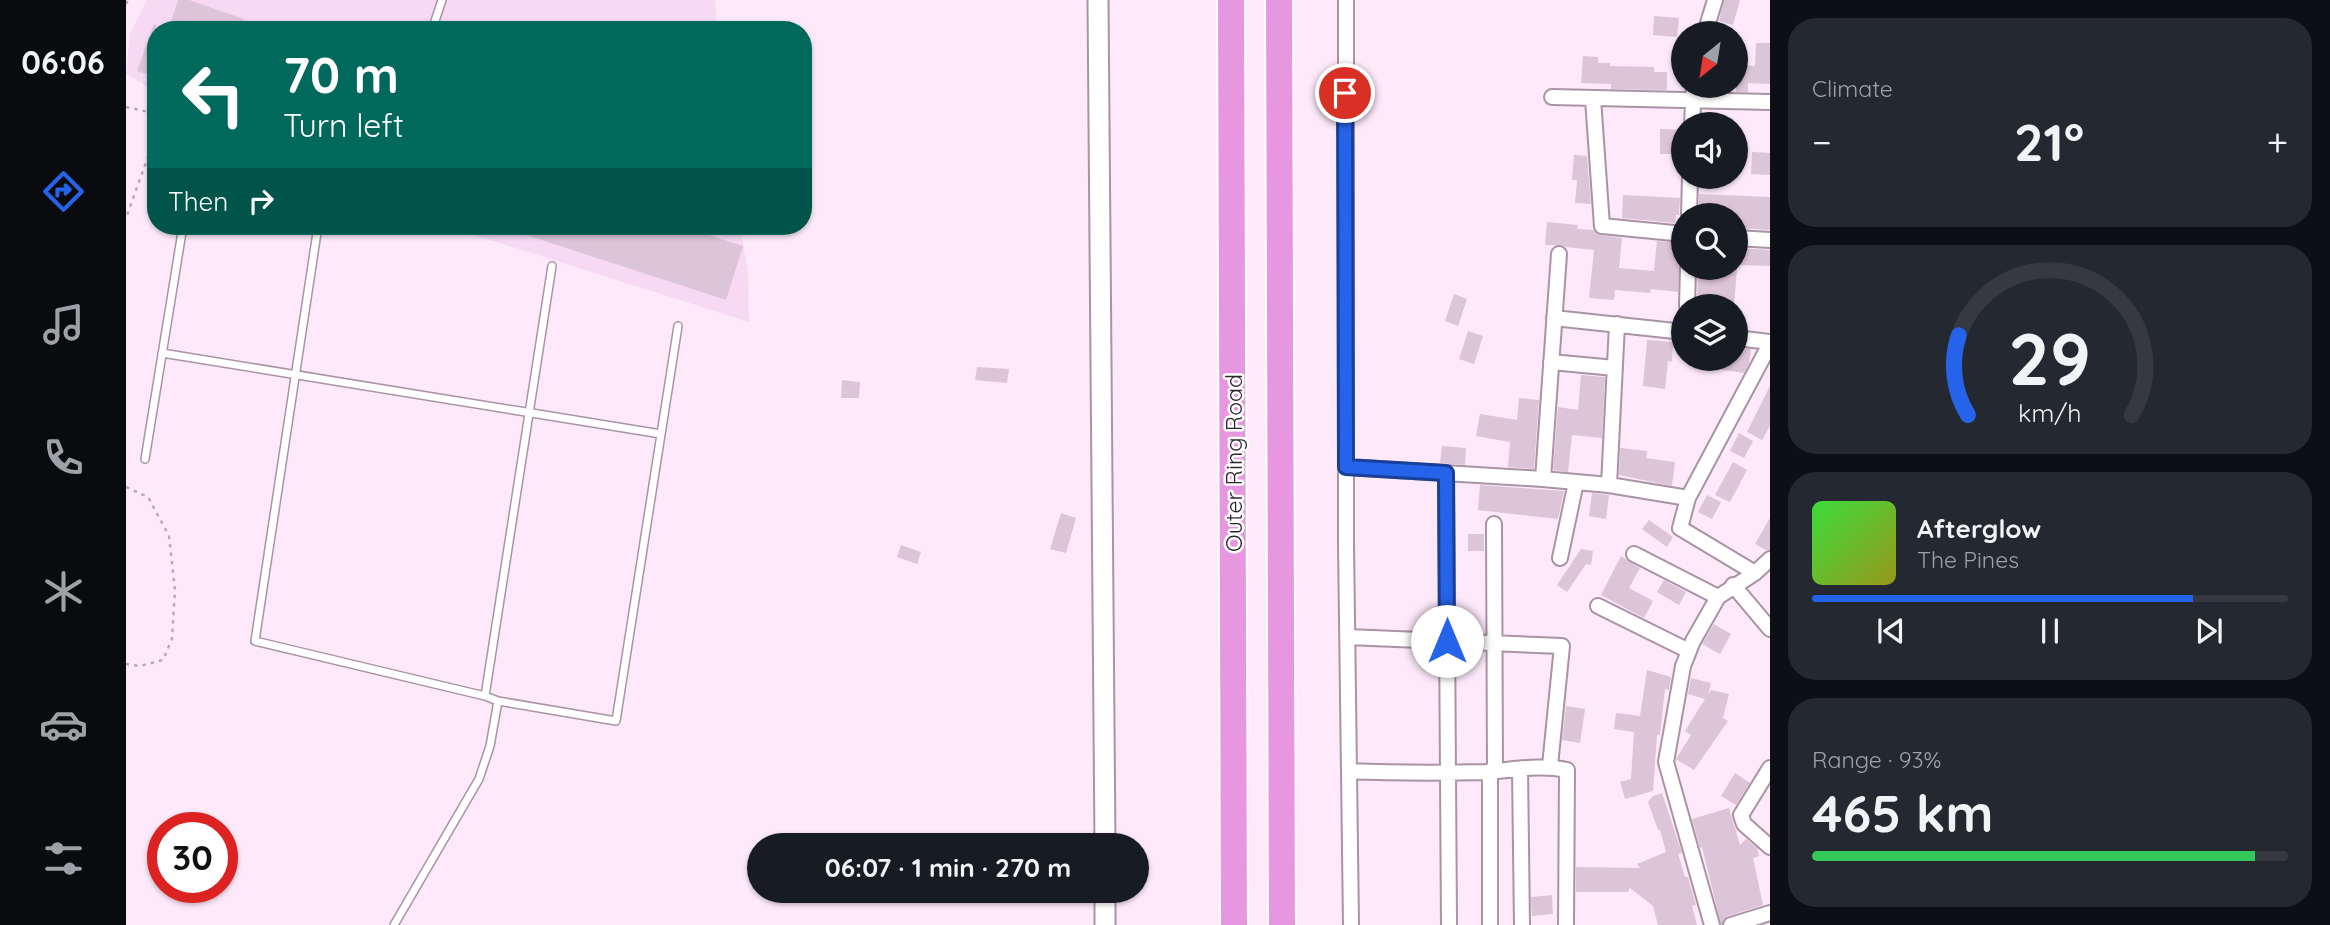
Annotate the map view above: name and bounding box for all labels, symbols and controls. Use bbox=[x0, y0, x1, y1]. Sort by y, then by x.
north arrow bbox=[1671, 21, 1748, 98]
map controls bbox=[1671, 21, 1748, 371]
text: 06:06 bbox=[21, 42, 105, 82]
text: 70 m bbox=[283, 44, 399, 105]
icon: left bbox=[168, 49, 259, 140]
pin bbox=[1315, 63, 1375, 123]
icon: arrive bbox=[1326, 74, 1364, 112]
text: Climate bbox=[1812, 74, 1893, 103]
text: Turn left bbox=[283, 105, 404, 145]
text: 21° bbox=[2014, 109, 2084, 174]
button: sound bbox=[1671, 112, 1748, 189]
text: − bbox=[1812, 118, 1832, 166]
text: + bbox=[2267, 118, 2288, 166]
icon: directions bbox=[39, 167, 88, 216]
icon: right bbox=[242, 182, 280, 220]
text: Then bbox=[168, 185, 228, 218]
button: search bbox=[1671, 203, 1748, 280]
button: layers bbox=[1671, 294, 1748, 371]
icon: music bbox=[39, 300, 88, 349]
text: 29 bbox=[2009, 313, 2091, 404]
street label: Outer Ring Road bbox=[1219, 374, 1248, 552]
text: km/h bbox=[2018, 397, 2082, 428]
icon: phone bbox=[39, 433, 88, 482]
text: Afterglow bbox=[1917, 512, 2041, 545]
text: The Pines bbox=[1917, 545, 2019, 574]
icon: climate bbox=[39, 567, 88, 616]
position arrow bbox=[1410, 604, 1484, 678]
icon: previous bbox=[1872, 612, 1910, 650]
icon: pause bbox=[2031, 612, 2069, 650]
icon: next bbox=[2190, 612, 2228, 650]
icon: car bbox=[39, 700, 88, 749]
text: Range · 93% bbox=[1812, 745, 1941, 774]
text: 465 km bbox=[1812, 780, 1993, 845]
speed limit sign: 30 bbox=[147, 812, 238, 903]
icon: filters bbox=[39, 834, 88, 883]
text: 06:07 · 1 min · 270 m bbox=[825, 851, 1071, 884]

